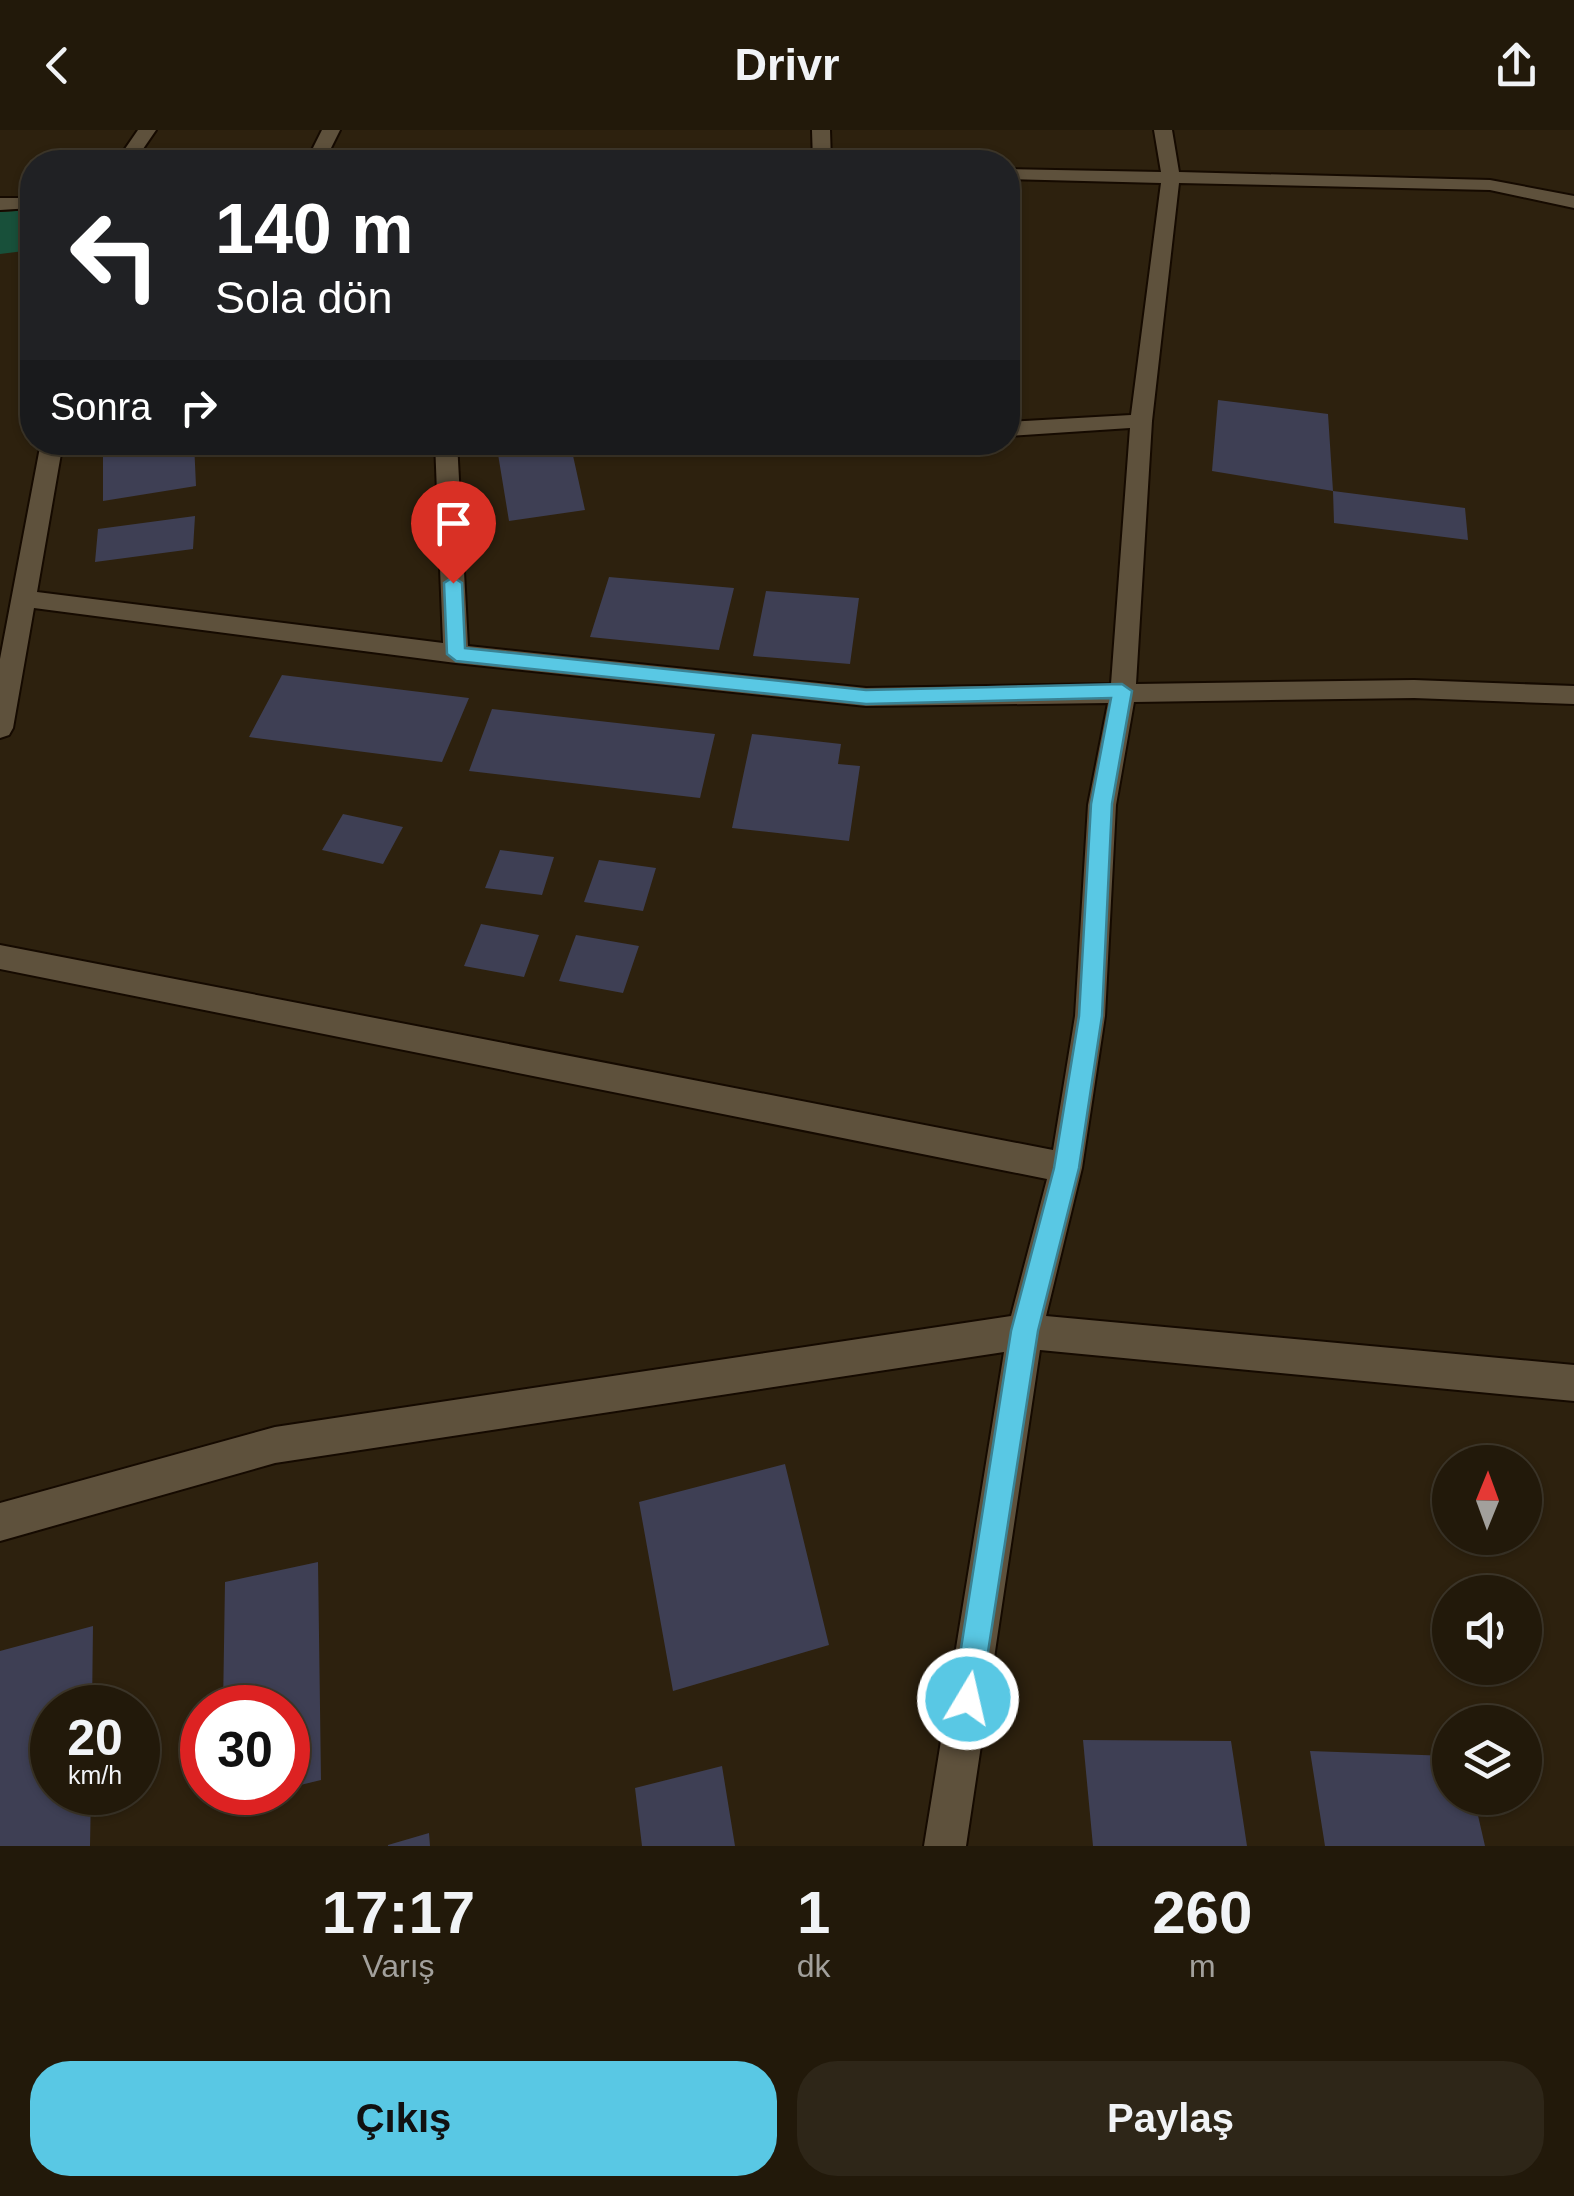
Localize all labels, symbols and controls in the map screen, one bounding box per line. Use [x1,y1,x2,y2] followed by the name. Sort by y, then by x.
[30,38,85,93] icon: back
[1489,38,1544,93] icon: share
[734,39,840,90] text: Drivr
[50,190,180,320] icon: left
[215,190,413,268] text: 140 m
[215,272,393,323] text: Sola dön
[171,380,226,435] icon: right
[50,386,151,428] text: Sonra
[411,481,496,584] pin
[426,496,481,551] icon: arrive
[1432,1445,1542,1555] north arrow
[1432,1445,1542,1815] map controls
[1432,1575,1542,1685] button: sound
[916,1647,1020,1751] position arrow
[180,1685,310,1815] speed limit sign: 30
[1432,1705,1542,1815] button: layers
[67,1710,123,1766] text: 20
[68,1761,122,1789] text: km/h
[322,1879,475,1946] text: 17:17
[797,1879,830,1946] text: 1
[1152,1879,1252,1946] text: 260
[362,1948,435,1984] text: Varış
[797,1948,831,1984] text: dk
[1189,1948,1216,1984] text: m
[30,2061,777,2176] button: Çıkış
[797,2061,1544,2176] button: Paylaş

